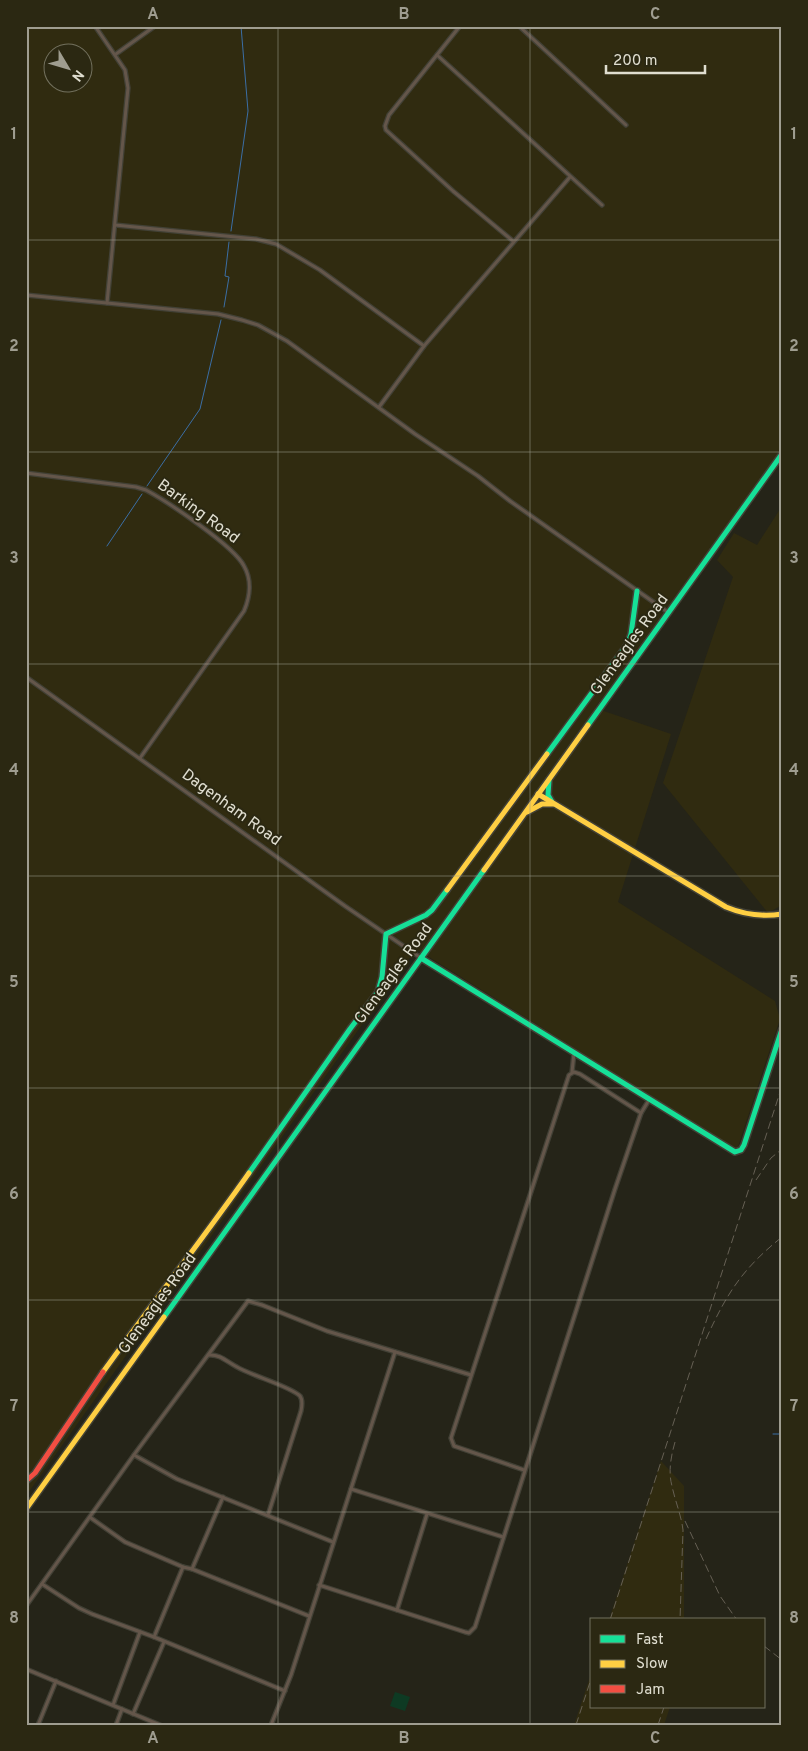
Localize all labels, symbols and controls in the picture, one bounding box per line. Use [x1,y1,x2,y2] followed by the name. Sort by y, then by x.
[147,5,159,25] text: A
[398,5,410,25] text: B
[650,5,660,25] text: C
[42,42,92,92] north arrow
[606,42,704,74] scale bar
[613,52,658,71] text: 200 m
[67,66,87,84] text: N
[11,125,17,145] text: 1
[791,125,797,145] text: 1
[9,337,19,357] text: 2
[789,337,799,357] text: 2
[153,475,243,549] street label: Barking Road
[9,549,19,569] text: 3
[789,549,799,569] text: 3
[587,590,673,700] street label: Gleneagles Road
[9,761,19,781] text: 4
[789,761,799,781] text: 4
[177,765,285,851] street label: Dagenham Road
[351,919,437,1029] street label: Gleneagles Road
[9,973,19,993] text: 5
[789,973,799,993] text: 5
[9,1185,19,1205] text: 6
[789,1185,799,1205] text: 6
[115,1249,201,1359] street label: Gleneagles Road
[10,1397,18,1417] text: 7
[790,1397,798,1417] text: 7
[9,1609,19,1629] text: 8
[789,1609,799,1629] text: 8
[590,1618,766,1708] legend
[636,1631,664,1650] text: Fast
[636,1655,668,1674] text: Slow
[636,1681,665,1700] text: Jam
[147,1729,159,1749] text: A
[398,1729,410,1749] text: B
[650,1729,660,1749] text: C

